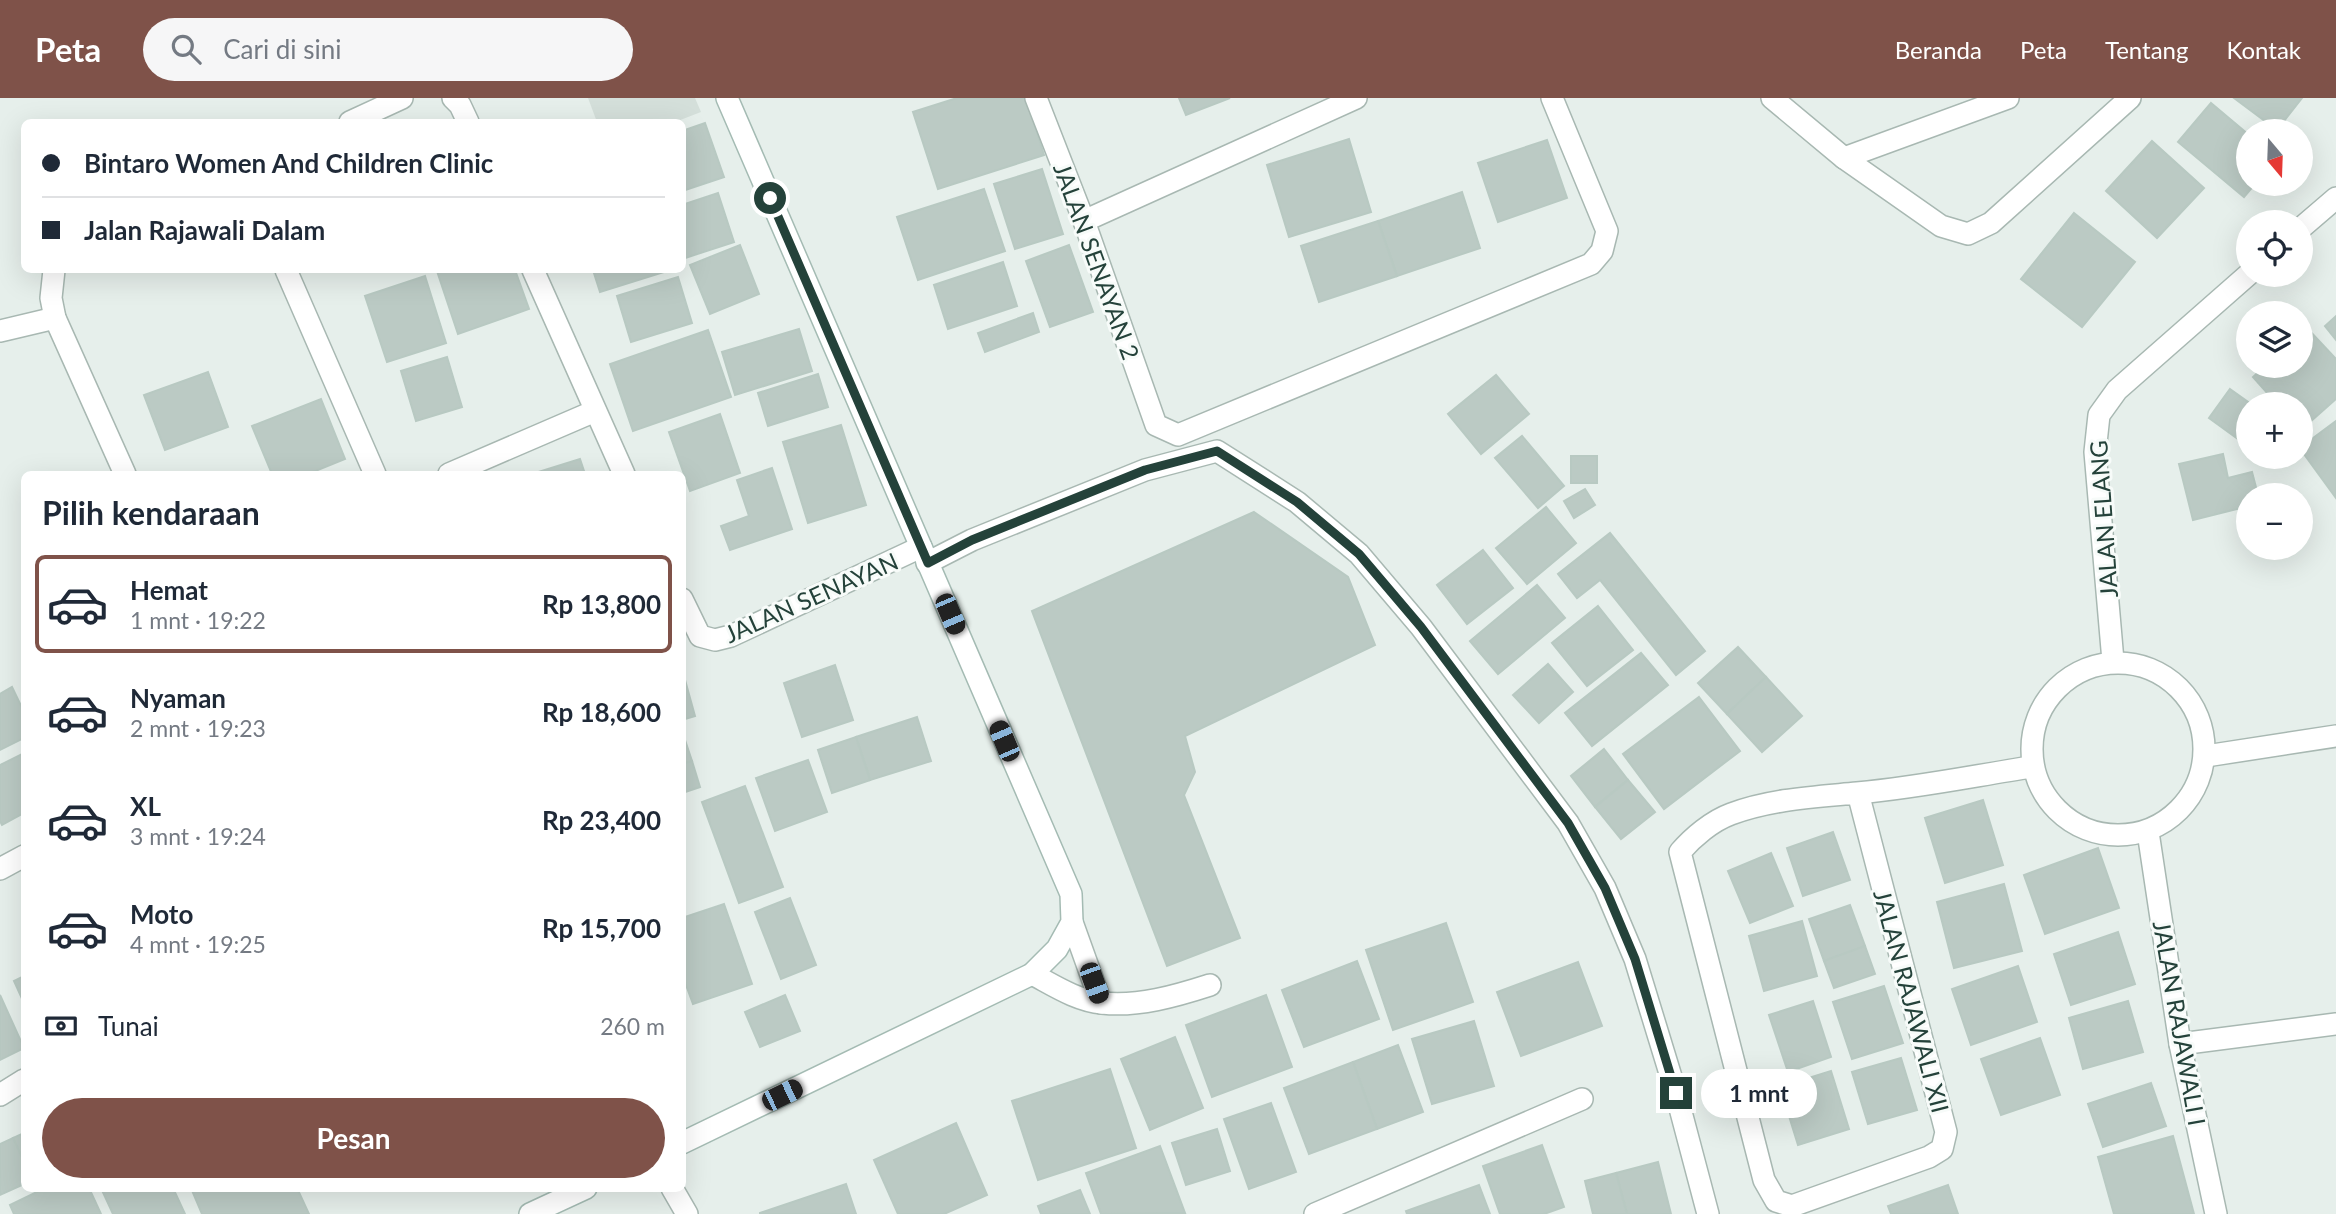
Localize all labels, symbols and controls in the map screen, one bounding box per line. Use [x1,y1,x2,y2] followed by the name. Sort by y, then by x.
[143,18,633,81] search box
[35,29,101,69] text: Peta
[167,30,205,68] icon: search
[223,33,342,65] text: Cari di sini
[1895,35,1982,64] text: Beranda
[2020,35,2067,64] text: Peta
[2105,35,2188,64] text: Tentang
[2226,35,2301,64] text: Kontak
[2236,119,2314,196] north arrow
[2236,119,2313,560] map controls
[84,147,493,179] text: Bintaro Women And Children Clinic
[1048,159,1146,363] street label: JALAN SENAYAN 2
[754,182,786,214] route start
[2236,210,2313,287] button: locate
[84,214,325,246] text: Jalan Rajawali Dalam
[2236,301,2313,378] button: layers
[2236,392,2313,469] button: +
[2083,439,2123,599] street label: JALAN ELANG
[2236,483,2313,560] button: −
[42,493,260,532] text: Pilih kendaraan
[720,546,902,648] street label: JALAN SENAYAN
[46,573,109,636] icon: car
[130,574,208,606] text: Hemat
[542,588,661,620] text: Rp 13,800
[933,591,968,637] car
[130,606,266,634] text: 1 mnt · 19:22
[46,681,109,744] icon: car
[130,682,226,714] text: Nyaman
[542,696,661,728] text: Rp 18,600
[130,714,266,742] text: 2 mnt · 19:23
[987,718,1022,764] car
[46,789,109,852] icon: car
[130,790,161,822] text: XL
[542,804,661,836] text: Rp 23,400
[130,822,266,850] text: 3 mnt · 19:24
[1868,886,1956,1116] street label: JALAN RAJAWALI XII
[46,897,109,960] icon: car
[130,898,193,930] text: Moto
[542,912,661,944] text: Rp 15,700
[2148,918,2212,1128] street label: JALAN RAJAWALI I
[130,930,266,958] text: 4 mnt · 19:25
[1077,960,1112,1006] car
[42,1007,80,1045] icon: cash
[98,1010,159,1042] text: Tunai
[600,1012,665,1040] text: 260 m
[1700,1068,1816,1118] callout: 1 mnt
[759,1076,806,1114] car
[1660,1077,1692,1109] route end
[1729,1079,1789,1107] text: 1 mnt
[42,1098,665,1178] button: Pesan

